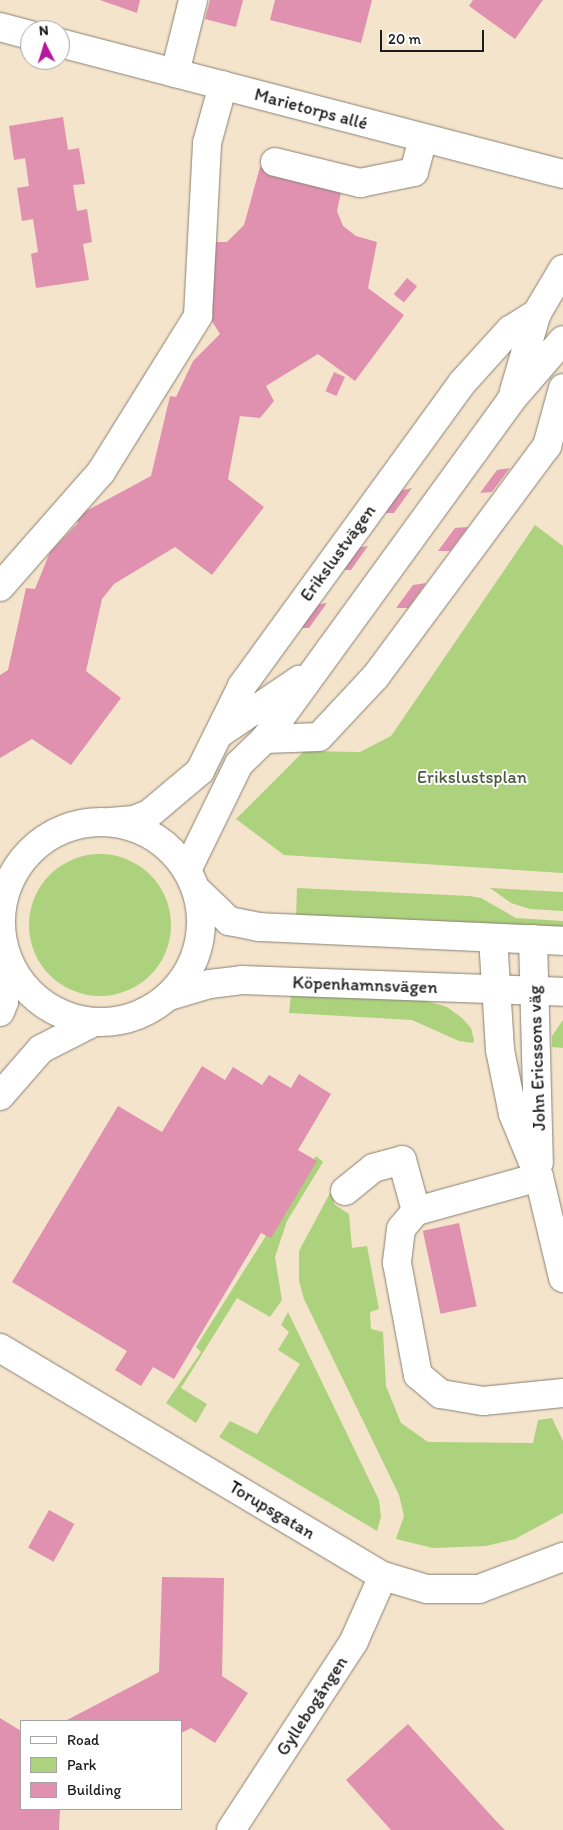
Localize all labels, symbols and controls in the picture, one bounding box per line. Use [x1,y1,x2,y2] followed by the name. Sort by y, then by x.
[20,20,70,70] north arrow
[383,20,487,52] scale bar
[38,22,49,39] text: N
[388,30,421,48] text: 20 m
[252,83,370,135] street label: Marietorps allé
[296,500,380,606] street label: Erikslustvägen
[417,766,527,788] park label: Erikslustsplan
[292,972,438,998] street label: Köpenhamnsvägen
[524,985,550,1131] street label: John Ericssons väg
[225,1476,319,1544] street label: Torupsgatan
[272,1652,352,1760] street label: Gyllebogången
[20,1720,182,1810] legend
[67,1731,99,1749] text: Road
[67,1756,97,1774] text: Park
[67,1781,121,1799] text: Building

